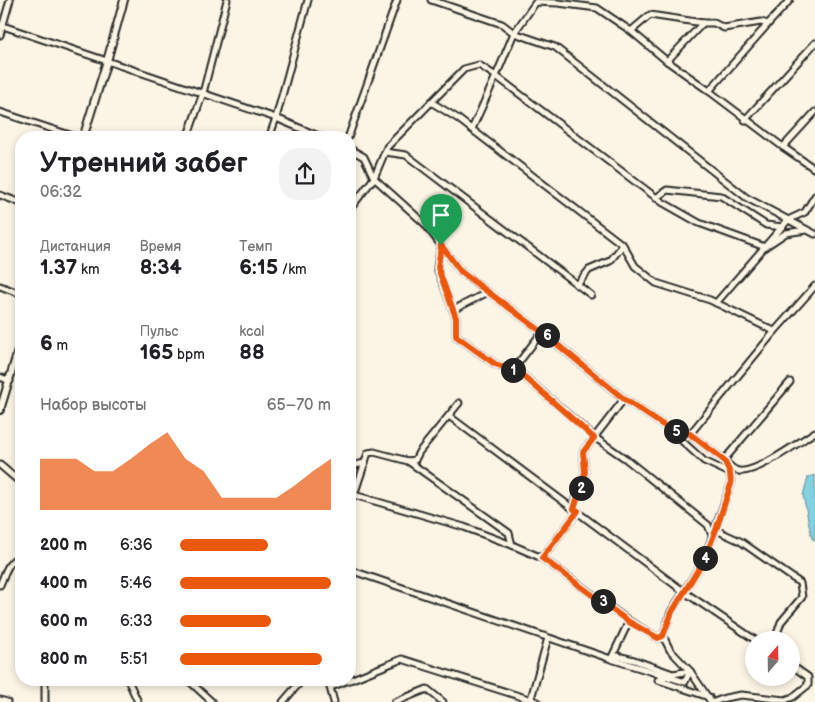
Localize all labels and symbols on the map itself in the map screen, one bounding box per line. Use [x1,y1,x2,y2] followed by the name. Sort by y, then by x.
[420,194,462,245] pin
[534,322,560,348] pin: 6
[500,358,526,382] pin: 1
[664,418,688,444] pin: 5
[568,476,594,500] pin: 2
[692,546,718,570] pin: 4
[590,588,616,614] pin: 3
[745,631,800,686] north arrow

